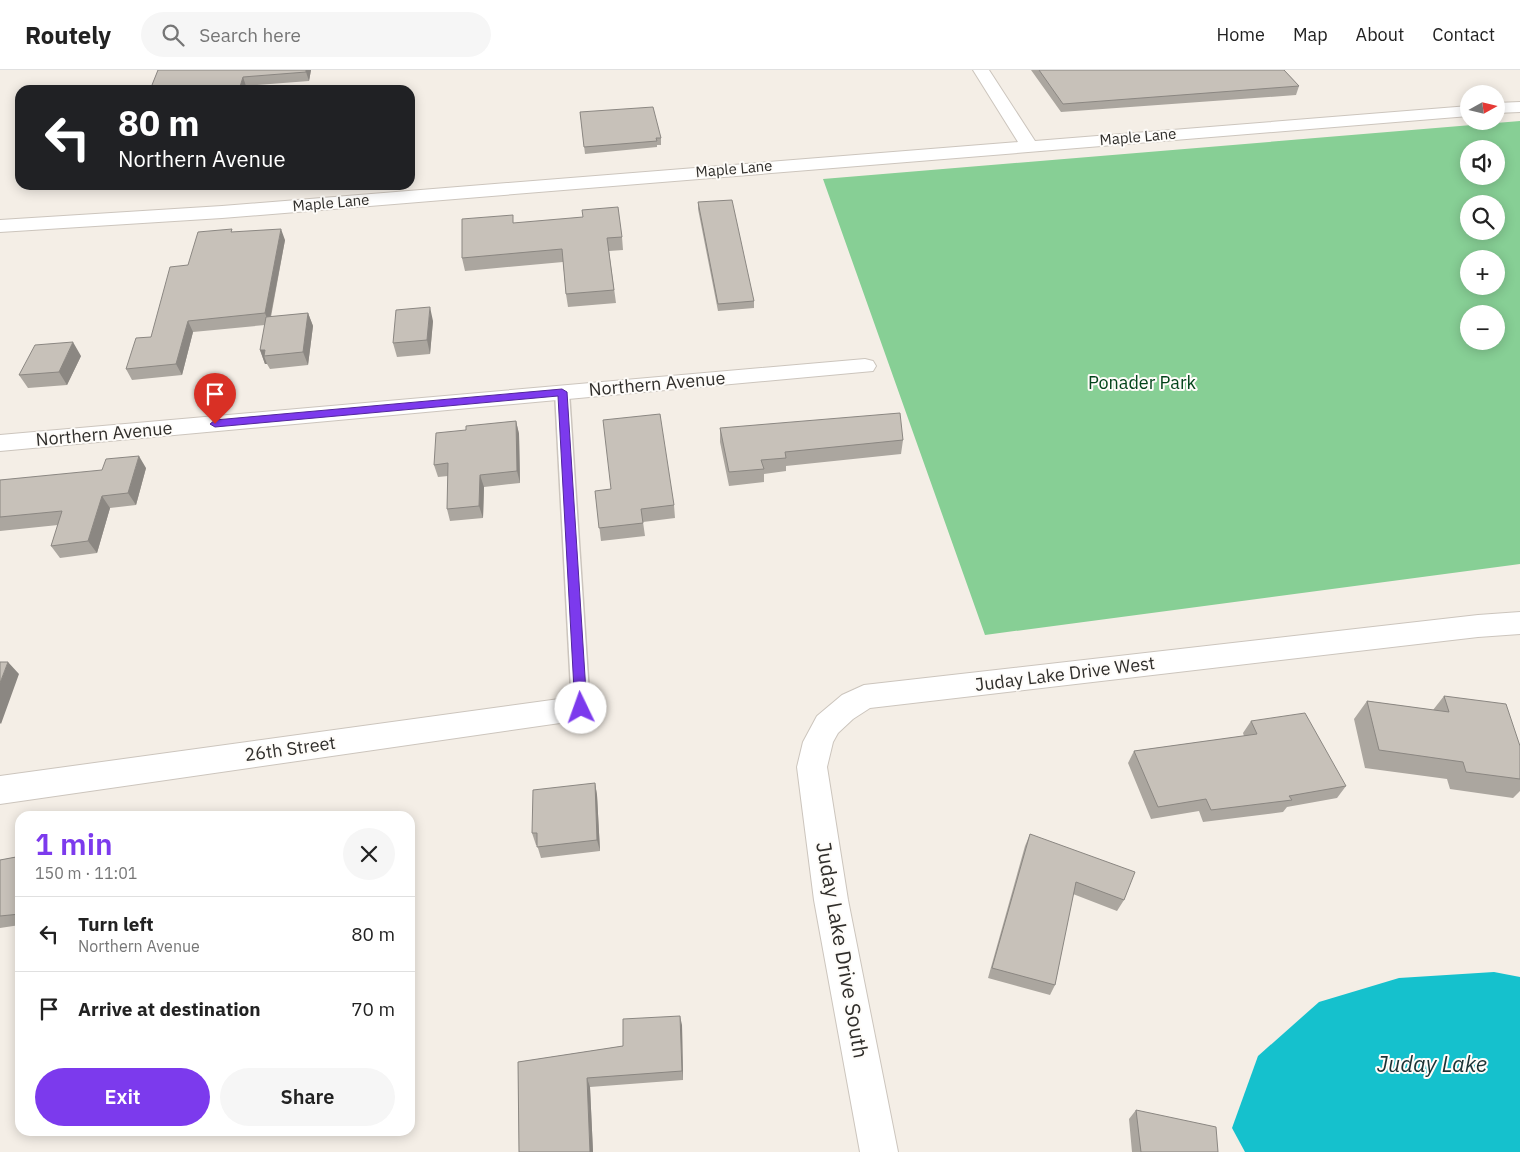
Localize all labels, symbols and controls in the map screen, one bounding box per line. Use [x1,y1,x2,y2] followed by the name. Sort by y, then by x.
[141,12,491,57] search box
[25,19,111,51] text: Routely
[159,21,187,49] icon: search
[199,23,301,47] text: Search here
[1217,23,1265,46] text: Home
[1293,23,1328,46] text: Map
[1356,23,1404,46] text: About
[1432,23,1495,46] text: Contact
[1460,85,1505,130] north arrow
[1460,85,1505,350] map controls
[118,100,200,146] text: 80 m
[35,105,100,170] icon: left
[1099,124,1177,149] street label: Maple Lane
[1460,140,1505,185] button: sound
[118,144,286,173] text: Northern Avenue
[695,156,773,181] street label: Maple Lane
[292,190,370,215] street label: Maple Lane
[1460,195,1505,240] button: search
[1460,250,1505,295] button: +
[1460,305,1505,350] button: −
[588,366,726,401] street label: Northern Avenue
[1088,371,1197,394] park label: Ponader Park
[194,373,236,424] pin
[201,380,229,408] icon: arrive
[35,416,173,451] street label: Northern Avenue
[974,651,1156,696] street label: Juday Lake Drive West
[554,681,606,733] position arrow
[243,731,337,766] street label: 26th Street
[35,824,113,863] text: 1 min
[343,828,395,880] button: close
[810,839,876,1060] street label: Juday Lake Drive South
[35,863,137,883] text: 150 m · 11:01
[78,912,154,936] text: Turn left
[35,920,63,948] icon: left
[351,922,395,946] text: 80 m
[78,936,200,956] text: Northern Avenue
[35,995,63,1023] icon: arrive
[78,997,261,1021] text: Arrive at destination
[351,997,395,1021] text: 70 m
[1377,1049,1487,1078] water label: Juday Lake
[35,1068,210,1126] button: Exit
[220,1068,395,1126] button: Share

